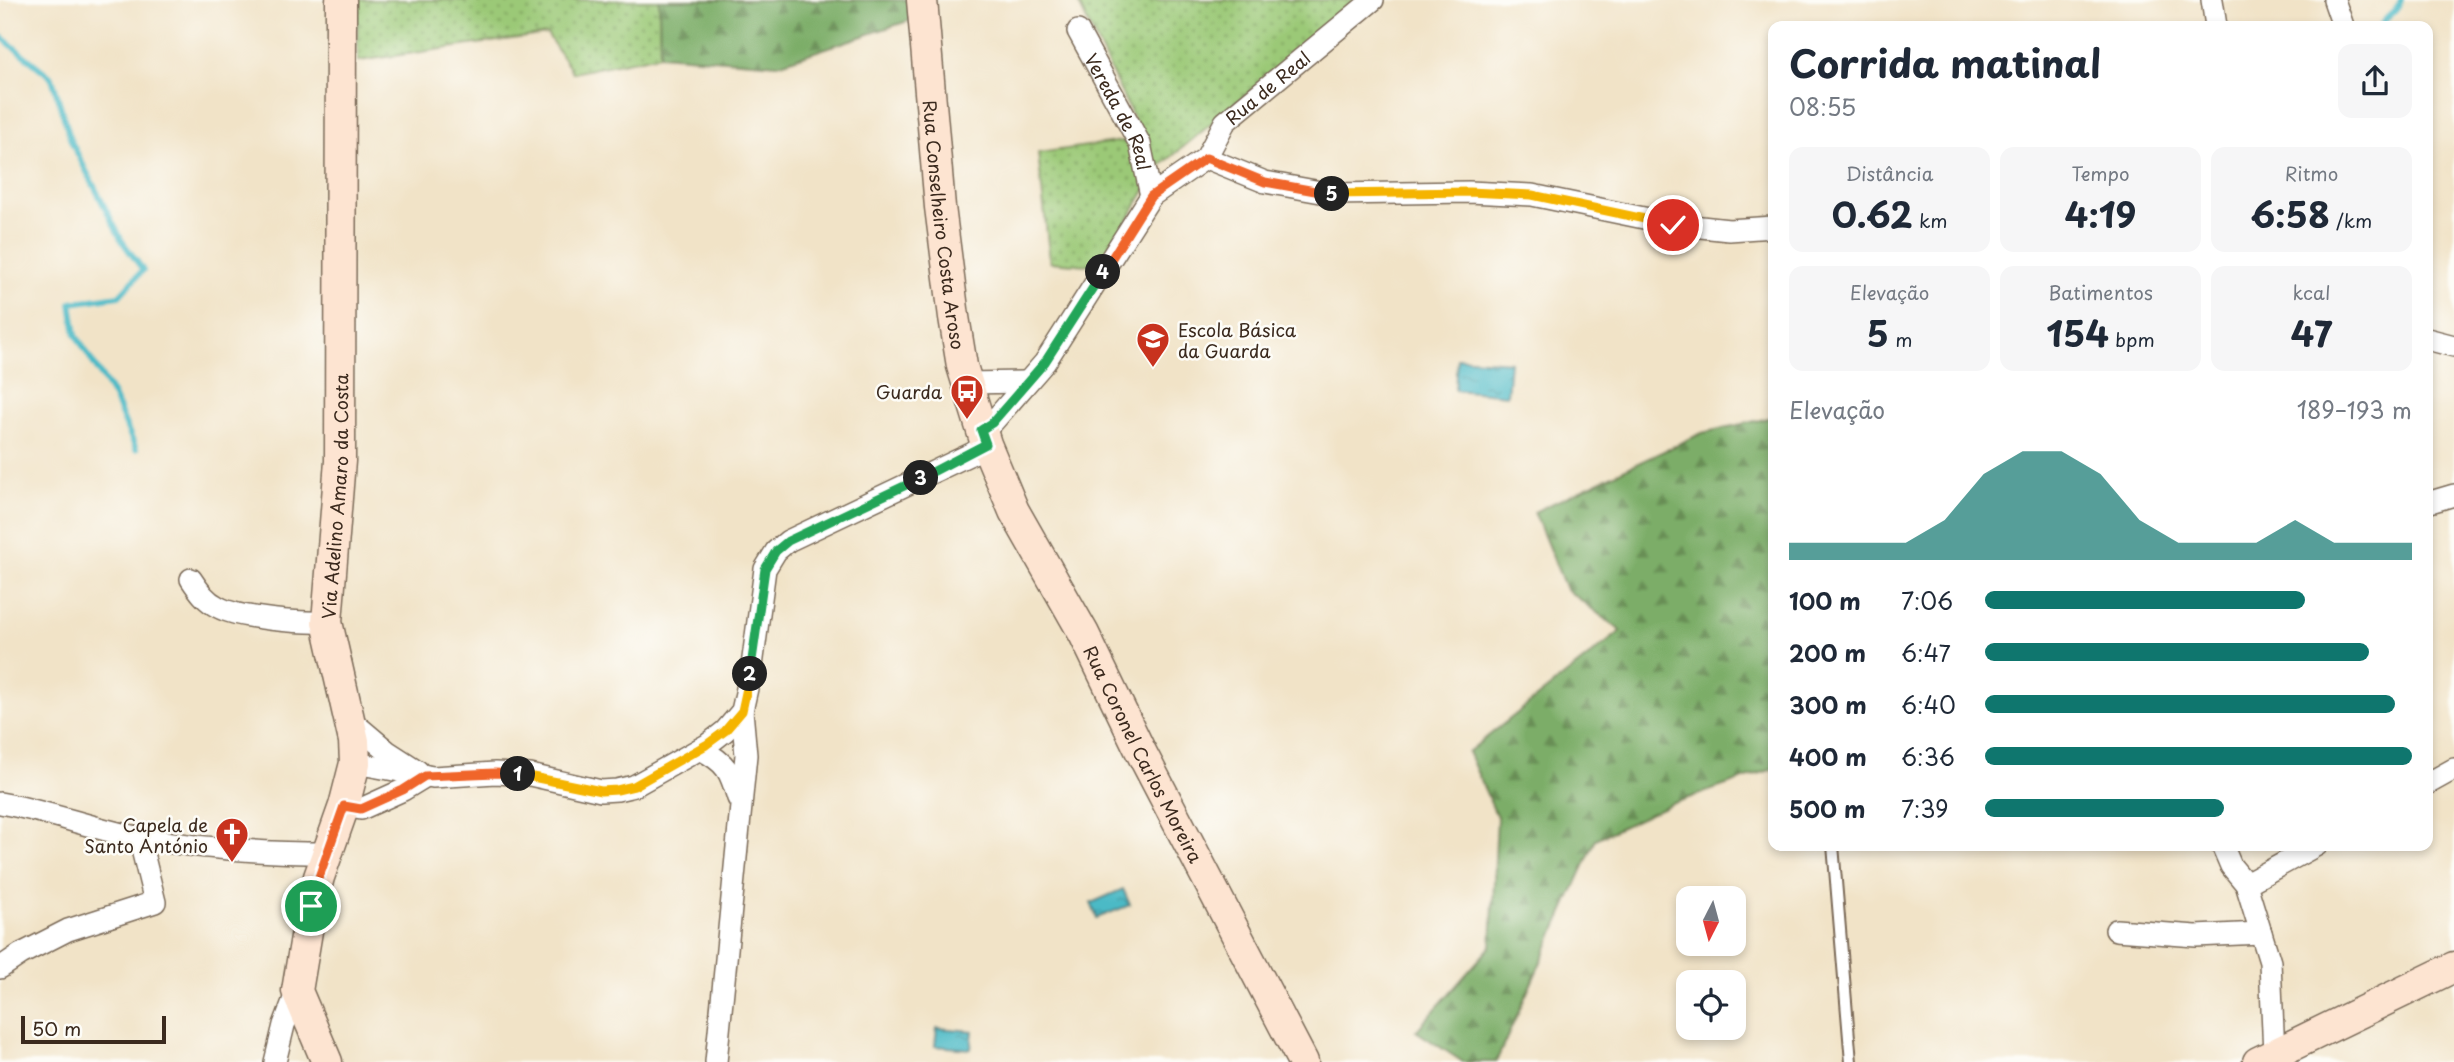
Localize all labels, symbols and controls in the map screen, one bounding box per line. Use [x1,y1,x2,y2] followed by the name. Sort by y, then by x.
[1789,34,2101,91] text: Corrida matinal
[1219,44,1316,130] street label: Rua de Real
[2338,44,2412,118] button: share
[1079,48,1159,173] street label: Vereda de Real
[1789,89,1856,124] text: 08:55
[917,99,973,352] street label: Rua Conselheiro Costa Aroso
[1846,159,1933,187] text: Distância
[2071,159,2130,187] text: Tempo
[2285,159,2338,187] text: Ritmo
[1314,176,1350,212] pin: 5
[1325,179,1338,207] text: 5
[1831,187,1913,240] text: 0.62
[2065,187,2136,240] text: 4:19
[2251,187,2330,240] text: 6:58
[1643,195,1703,255] pin
[1654,206,1692,244] icon: check
[1913,206,1948,234] text: km
[2330,206,2372,234] text: /km
[1086,254,1120,290] pin: 4
[1096,257,1109,285] text: 4
[1850,278,1929,306] text: Elevação
[2048,278,2153,306] text: Batimentos
[2293,278,2330,306] text: kcal
[1867,306,1889,359] text: 5
[2046,306,2109,359] text: 154
[2291,306,2332,359] text: 47
[1178,316,1297,364] place label: Escola Básica da Guarda
[1134,320,1172,369] school or university icon: Escola Básica da Guarda
[1889,325,1912,353] text: m
[2109,325,2155,353] text: bpm
[948,372,986,421] bus stop icon: Guarda
[314,373,354,620] street label: Via Adelino Amaro da Costa
[876,378,943,405] place label: Guarda
[1789,392,1885,427] text: Elevação
[2297,392,2412,427] text: 189–193 m
[904,461,939,496] pin: 3
[914,463,927,491] text: 3
[1789,583,1861,618] text: 100 m
[1901,583,1953,618] text: 7:06
[1789,635,1866,670] text: 200 m
[1901,635,1951,670] text: 6:47
[1078,641,1210,868] street label: Rua Coronel Carlos Moreira
[732,656,768,692] pin: 2
[743,659,756,687] text: 2
[1789,687,1867,722] text: 300 m
[1901,687,1956,722] text: 6:40
[1789,739,1867,774] text: 400 m
[1901,739,1955,774] text: 6:36
[500,756,536,792] pin: 1
[513,759,522,787] text: 1
[1789,791,1866,826] text: 500 m
[1901,791,1948,826] text: 7:39
[84,811,208,859] place label: Capela de Santo António
[213,815,251,864] church icon: Capela de Santo António
[281,876,341,936] pin
[1676,886,1746,956] north arrow
[1676,886,1746,1040] map controls
[292,887,330,925] icon: arrive
[1676,970,1746,1040] button: locate
[21,1013,166,1045] scale bar
[32,1014,81,1042] text: 50 m

